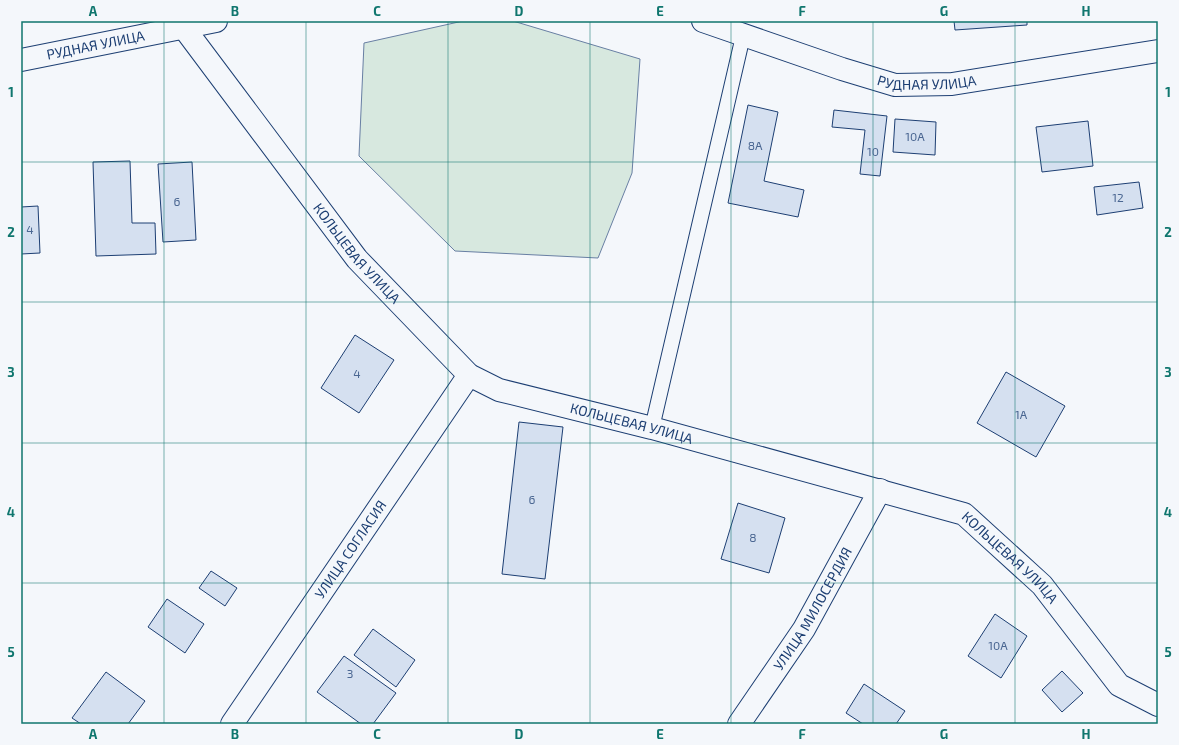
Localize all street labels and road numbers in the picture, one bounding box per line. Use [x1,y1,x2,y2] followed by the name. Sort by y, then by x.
[45,26,146,63] street label: РУДНАЯ УЛИЦА
[875,71,978,93] street label: РУДНАЯ УЛИЦА
[310,199,404,307] street label: КОЛЬЦЕВАЯ УЛИЦА
[568,399,695,447] street label: КОЛЬЦЕВАЯ УЛИЦА
[311,497,389,601] street label: УЛИЦА СОГЛАСИЯ
[959,508,1062,607] street label: КОЛЬЦЕВАЯ УЛИЦА
[769,544,855,673] street label: УЛИЦА МИЛОСЕРДИЯ

